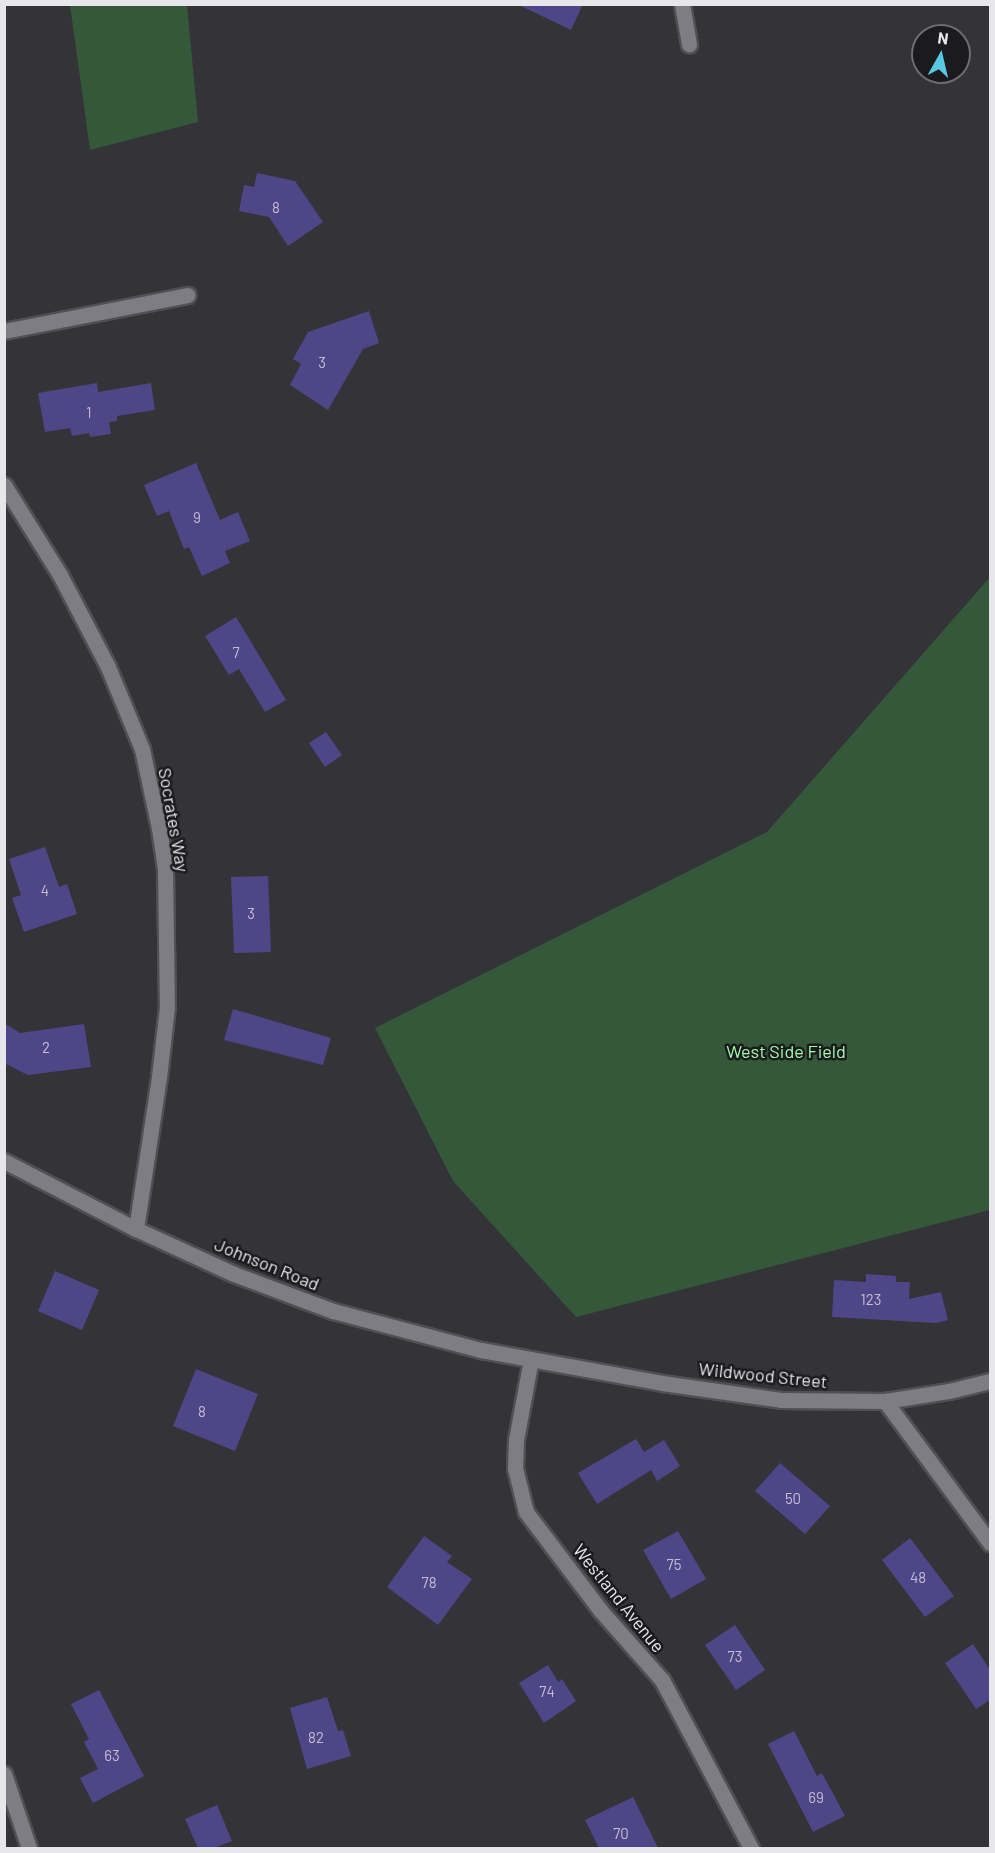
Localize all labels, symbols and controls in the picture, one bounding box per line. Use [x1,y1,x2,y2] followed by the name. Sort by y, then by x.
[911,24,971,84] north arrow
[937,28,950,48] text: N
[272,199,280,217] house number: 8
[318,354,326,372] house number: 3
[86,404,92,422] house number: 1
[193,509,201,527] house number: 9
[232,644,240,662] house number: 7
[154,766,194,874] street label: Socrates Way
[41,882,49,900] house number: 4
[247,905,255,923] house number: 3
[42,1039,50,1057] house number: 2
[726,1040,846,1062] park label: West Side Field
[211,1233,323,1295] street label: Johnson Road
[861,1291,881,1309] house number: 123
[698,1358,828,1392] street label: Wildwood Street
[198,1403,206,1421] house number: 8
[785,1490,801,1508] house number: 50
[569,1539,669,1657] street label: Westland Avenue
[667,1556,681,1574] house number: 75
[910,1569,926,1587] house number: 48
[422,1574,436,1592] house number: 78
[728,1648,742,1666] house number: 73
[539,1683,555,1701] house number: 74
[308,1729,324,1747] house number: 82
[104,1747,120,1765] house number: 63
[808,1789,824,1807] house number: 69
[613,1825,629,1843] house number: 70

